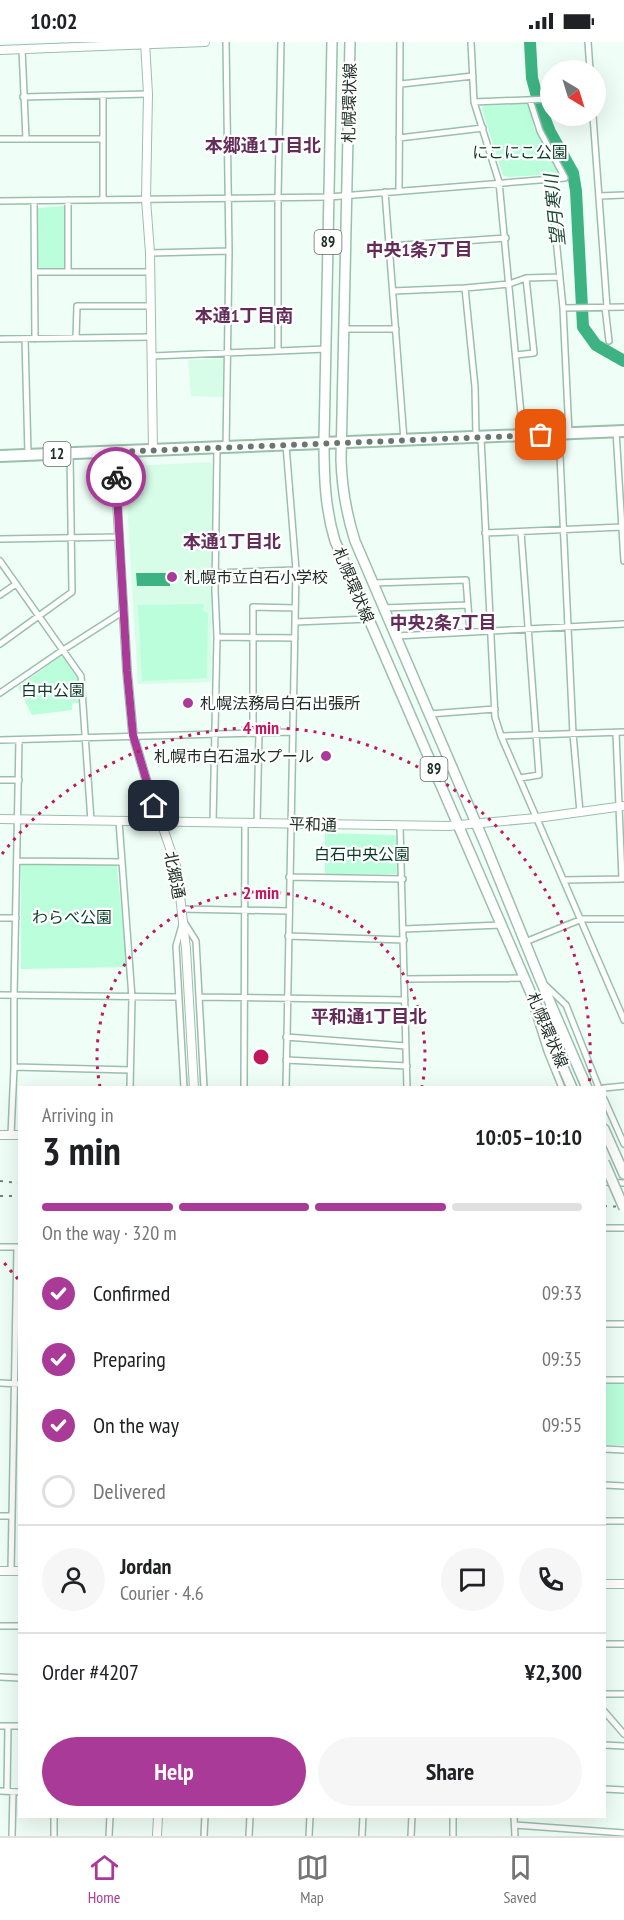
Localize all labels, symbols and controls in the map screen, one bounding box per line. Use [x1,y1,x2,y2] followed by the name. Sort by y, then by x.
[30,7,78,35] text: 10:02
[540,60,606,126] north arrow
[540,60,606,126] map controls
[338,63,360,143] street label: 札幌環状線
[205,134,321,157] district label: 本郷通1丁目北
[472,142,568,162] park label: にこにこ公園
[539,171,570,247] water label: 望月寒川
[314,230,342,254] road number: 89
[365,238,473,261] district label: 中央1条7丁目
[195,304,293,327] district label: 本通1丁目南
[515,409,566,460] pin
[524,418,557,451] icon: bag
[44,442,70,466] road number: 12
[86,447,146,507] courier
[100,461,133,494] icon: bike
[183,530,281,553] district label: 本通1丁目北
[329,544,379,626] street label: 札幌環状線
[184,567,328,587] place label: 札幌市立白石小学校
[165,570,179,584] marker: 札幌市立白石小学校
[389,611,497,634] district label: 中央2条7丁目
[21,680,85,700] park label: 白中公園
[200,693,360,713] place label: 札幌法務局白石出張所
[181,696,195,710] marker: 札幌法務局白石出張所
[243,716,279,739] text: 4 min
[154,746,314,766] place label: 札幌市白石温水プール
[319,749,333,763] marker: 札幌市白石温水プール
[420,757,448,781] road number: 89
[128,780,179,831] pin
[137,789,170,822] icon: home
[289,813,337,835] street label: 平和通
[314,844,410,864] park label: 白石中央公園
[161,850,189,900] street label: 北郷通
[243,881,279,904] text: 2 min
[32,907,112,927] park label: わらべ公園
[523,989,573,1071] street label: 札幌環状線
[311,1005,427,1028] district label: 平和通1丁目北
[251,1047,271,1067] centre of rings
[42,1102,114,1128] text: Arriving in
[475,1123,582,1151] text: 10:05–10:10
[42,1125,121,1176] text: 3 min
[42,1220,177,1246] text: On the way · 320 m
[42,1277,75,1310] icon: check
[93,1279,170,1307] text: Confirmed
[542,1280,582,1306] text: 09:33
[42,1343,75,1376] icon: check
[93,1345,166,1373] text: Preparing
[542,1346,582,1372] text: 09:35
[42,1409,75,1442] icon: check
[93,1411,179,1439] text: On the way
[542,1412,582,1438] text: 09:55
[93,1477,166,1505] text: Delivered
[42,1548,105,1611] button: person
[441,1548,504,1611] button: chat
[519,1548,582,1611] button: phone
[120,1552,171,1580] text: Jordan
[120,1580,204,1606] text: Courier · 4.6
[42,1658,139,1686] text: Order #4207
[525,1658,582,1686] text: ¥2,300
[42,1737,306,1806] button: Help
[318,1737,582,1806] button: Share
[88,1851,121,1907] tab: Home
[296,1851,329,1907] tab: Map
[504,1851,537,1907] tab: Saved

